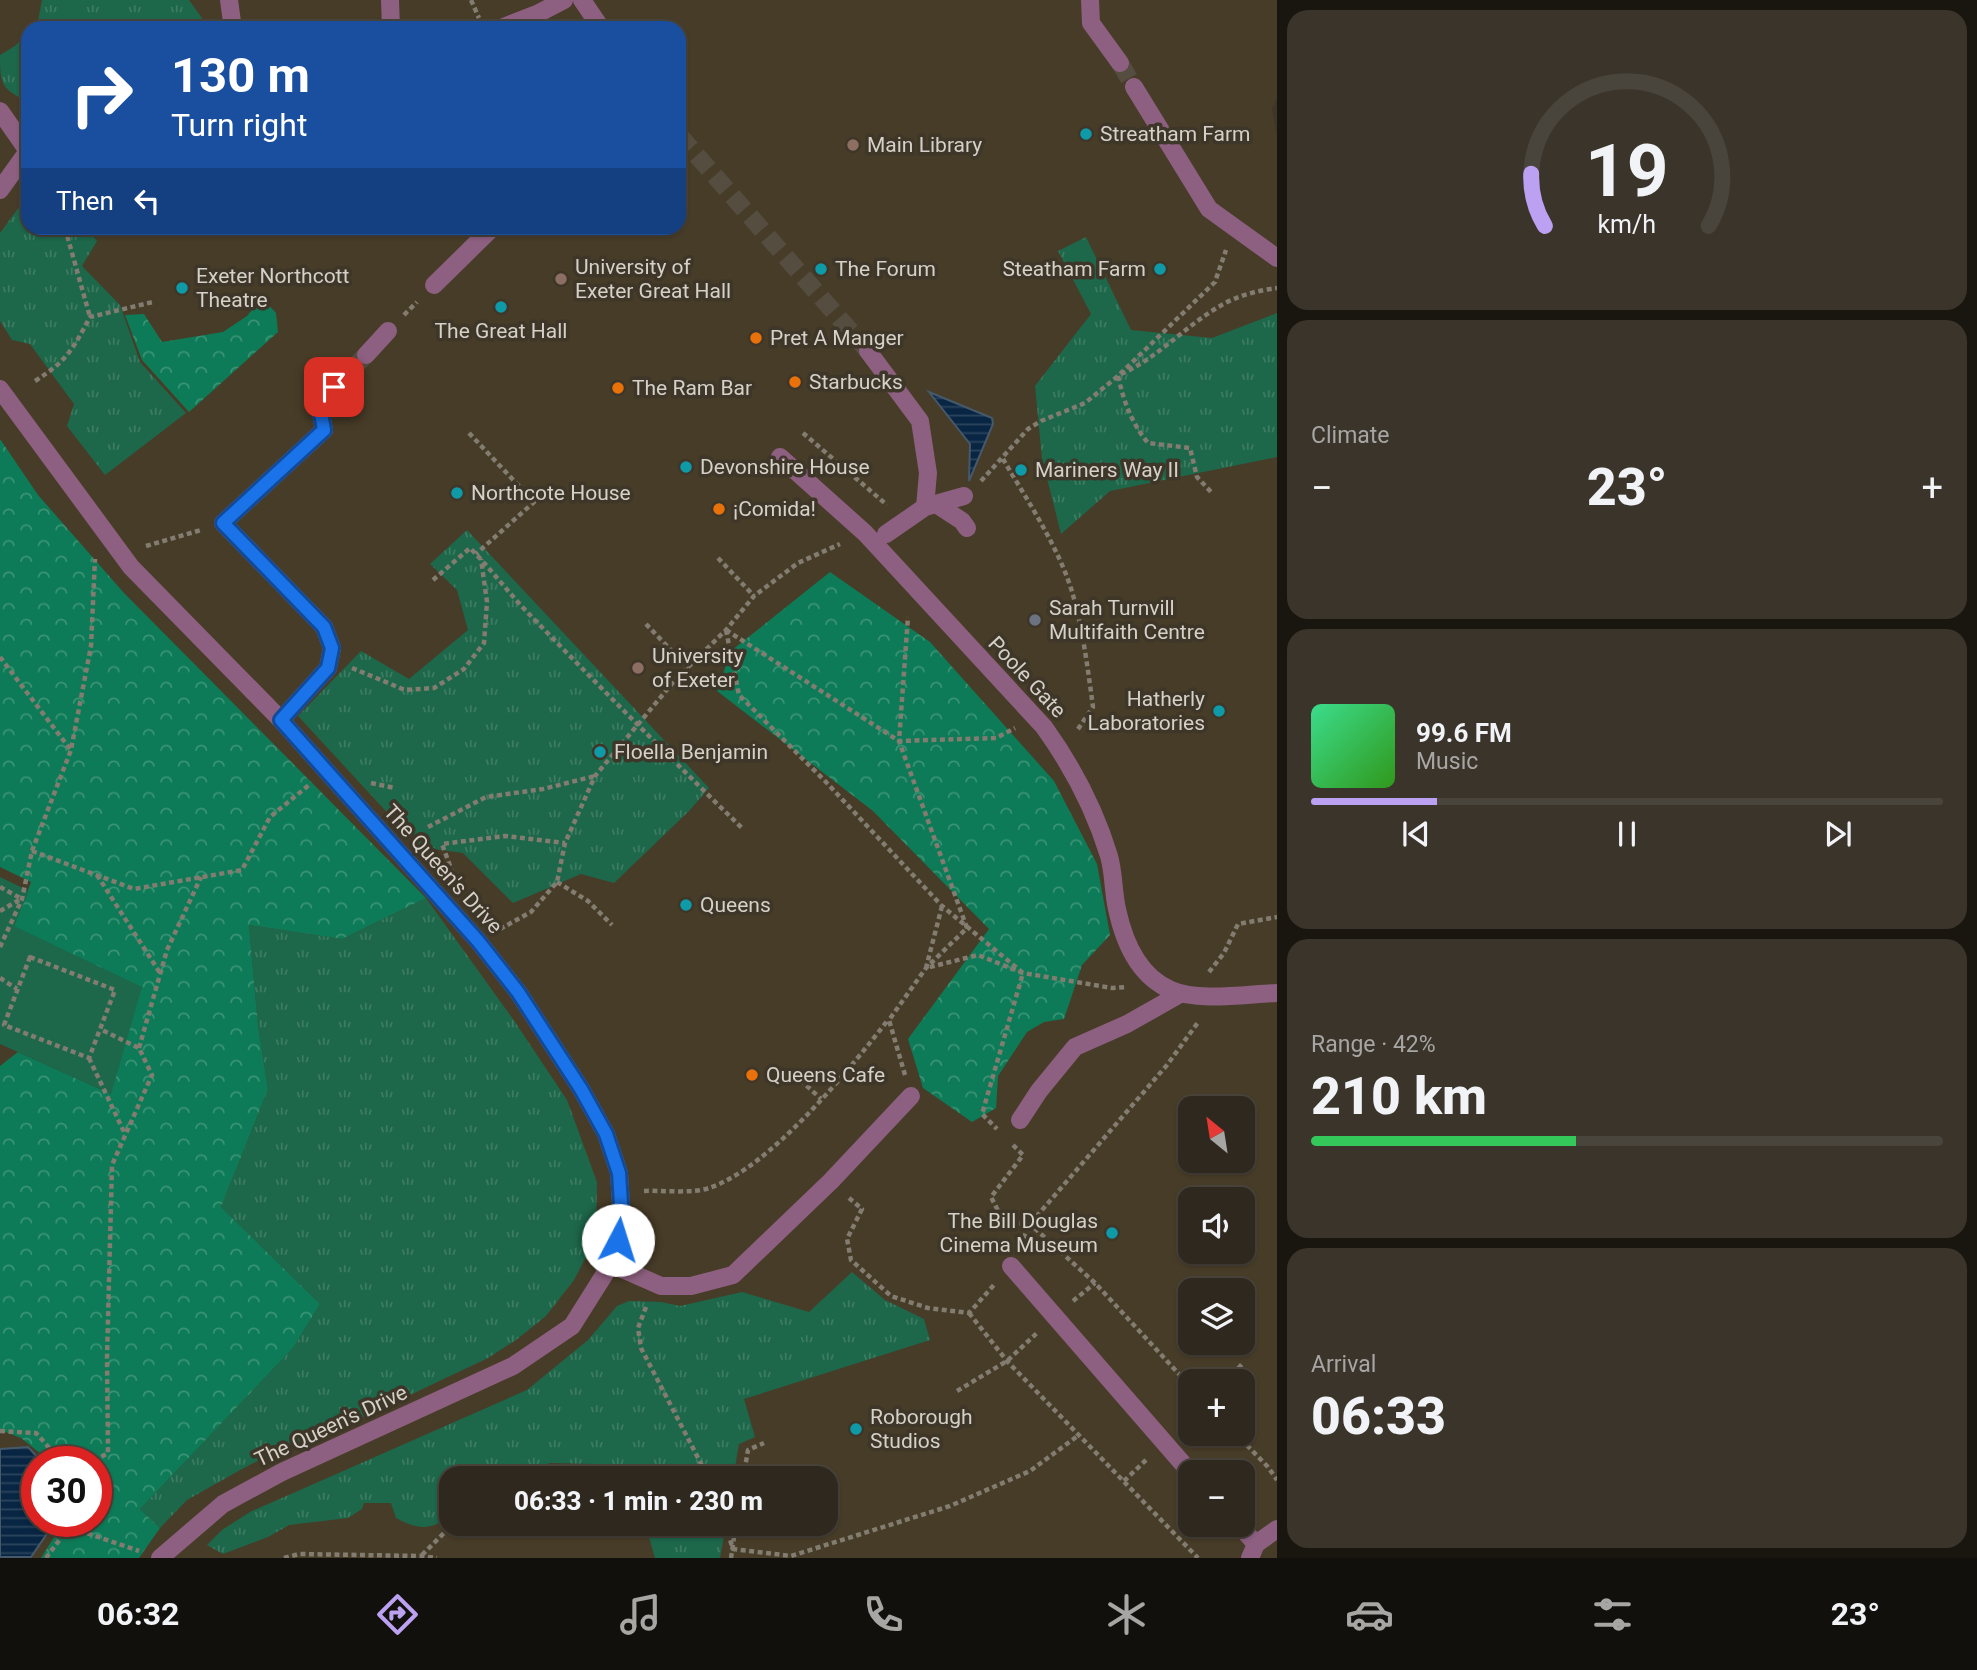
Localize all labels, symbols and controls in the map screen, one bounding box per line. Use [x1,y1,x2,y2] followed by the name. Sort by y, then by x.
[171,47,310,104] text: 130 m
[56,49,147,140] icon: right
[171,106,307,144] text: Turn right
[1100,122,1251,146] place label: Streatham Farm
[1078,126,1094,142] marker: Streatham Farm
[1585,128,1669,214] text: 19
[867,133,982,157] place label: Main Library
[845,137,861,153] marker: Main Library
[128,182,166,220] icon: left
[56,186,114,216] text: Then
[1598,210,1656,239] text: km/h
[575,255,731,303] place label: University of Exeter Great Hall
[835,257,936,281] place label: The Forum
[1002,257,1146,281] place label: Steatham Farm
[813,261,829,277] marker: The Forum
[1152,261,1168,277] marker: Steatham Farm
[196,264,349,312] place label: Exeter Northcott Theatre
[553,271,569,287] marker: University of Exeter Great Hall
[174,280,190,296] marker: Exeter Northcott Theatre
[493,299,509,315] marker: The Great Hall
[435,319,567,343] place label: The Great Hall
[770,326,904,350] place label: Pret A Manger
[748,330,764,346] marker: Pret A Manger
[304,357,364,417] pin
[315,368,353,406] icon: arrive
[809,370,903,394] place label: Starbucks
[787,374,803,390] marker: Starbucks
[632,376,752,400] place label: The Ram Bar
[610,380,626,396] marker: The Ram Bar
[1311,422,1390,449] text: Climate
[700,455,870,479] place label: Devonshire House
[1587,457,1667,518] text: 23°
[1035,458,1179,482] place label: Mariners Way II
[678,459,694,475] marker: Devonshire House
[1013,462,1029,478] marker: Mariners Way II
[1311,466,1333,510] text: −
[1921,466,1943,510] text: +
[471,481,631,505] place label: Northcote House
[449,485,465,501] marker: Northcote House
[733,497,816,521] place label: ¡Comida!
[711,501,727,517] marker: ¡Comida!
[1049,596,1205,644] place label: Sarah Turnvill Multifaith Centre
[1027,612,1043,628] marker: Sarah Turnvill Multifaith Centre
[983,631,1071,723] street label: Poole Gate
[652,644,743,692] place label: University of Exeter
[630,660,646,676] marker: University of Exeter
[1088,687,1205,735] place label: Hatherly Laboratories
[1211,703,1227,719] marker: Hatherly Laboratories
[1416,718,1512,748] text: 99.6 FM
[614,740,768,764] place label: Floella Benjamin
[592,744,608,760] marker: Floella Benjamin
[1416,748,1478,775] text: Music
[379,800,507,938] street label: The Queen's Drive
[1397,815,1435,853] icon: previous
[1608,815,1646,853] icon: pause
[1819,815,1857,853] icon: next
[700,893,771,917] place label: Queens
[678,897,694,913] marker: Queens
[1311,1031,1436,1058] text: Range · 42%
[766,1063,885,1087] place label: Queens Cafe
[1311,1066,1487,1127] text: 210 km
[744,1067,760,1083] marker: Queens Cafe
[1178,1096,1255,1172] north arrow
[1178,1096,1255,1537] map controls
[1178,1187,1255,1264] button: sound
[581,1203,655,1277] position arrow
[940,1209,1098,1257] place label: The Bill Douglas Cinema Museum
[1104,1225,1120,1241] marker: The Bill Douglas Cinema Museum
[1178,1278,1255,1355] button: layers
[1311,1351,1376,1378] text: Arrival
[1178,1369,1255,1446] button: +
[251,1380,411,1472] street label: The Queen's Drive
[1311,1386,1446,1447] text: 06:33
[870,1405,973,1453] place label: Roborough Studios
[848,1421,864,1437] marker: Roborough Studios
[21,1446,112,1537] speed limit sign: 30
[1178,1460,1255,1537] button: −
[514,1486,763,1516] text: 06:33 · 1 min · 230 m
[373,1590,422,1639] icon: directions
[616,1590,665,1639] icon: music
[859,1590,908,1639] icon: phone
[1102,1590,1151,1639] icon: climate
[1345,1590,1394,1639] icon: car
[1588,1590,1637,1639] icon: filters
[97,1595,179,1633] text: 06:32
[1831,1595,1880,1633] text: 23°

